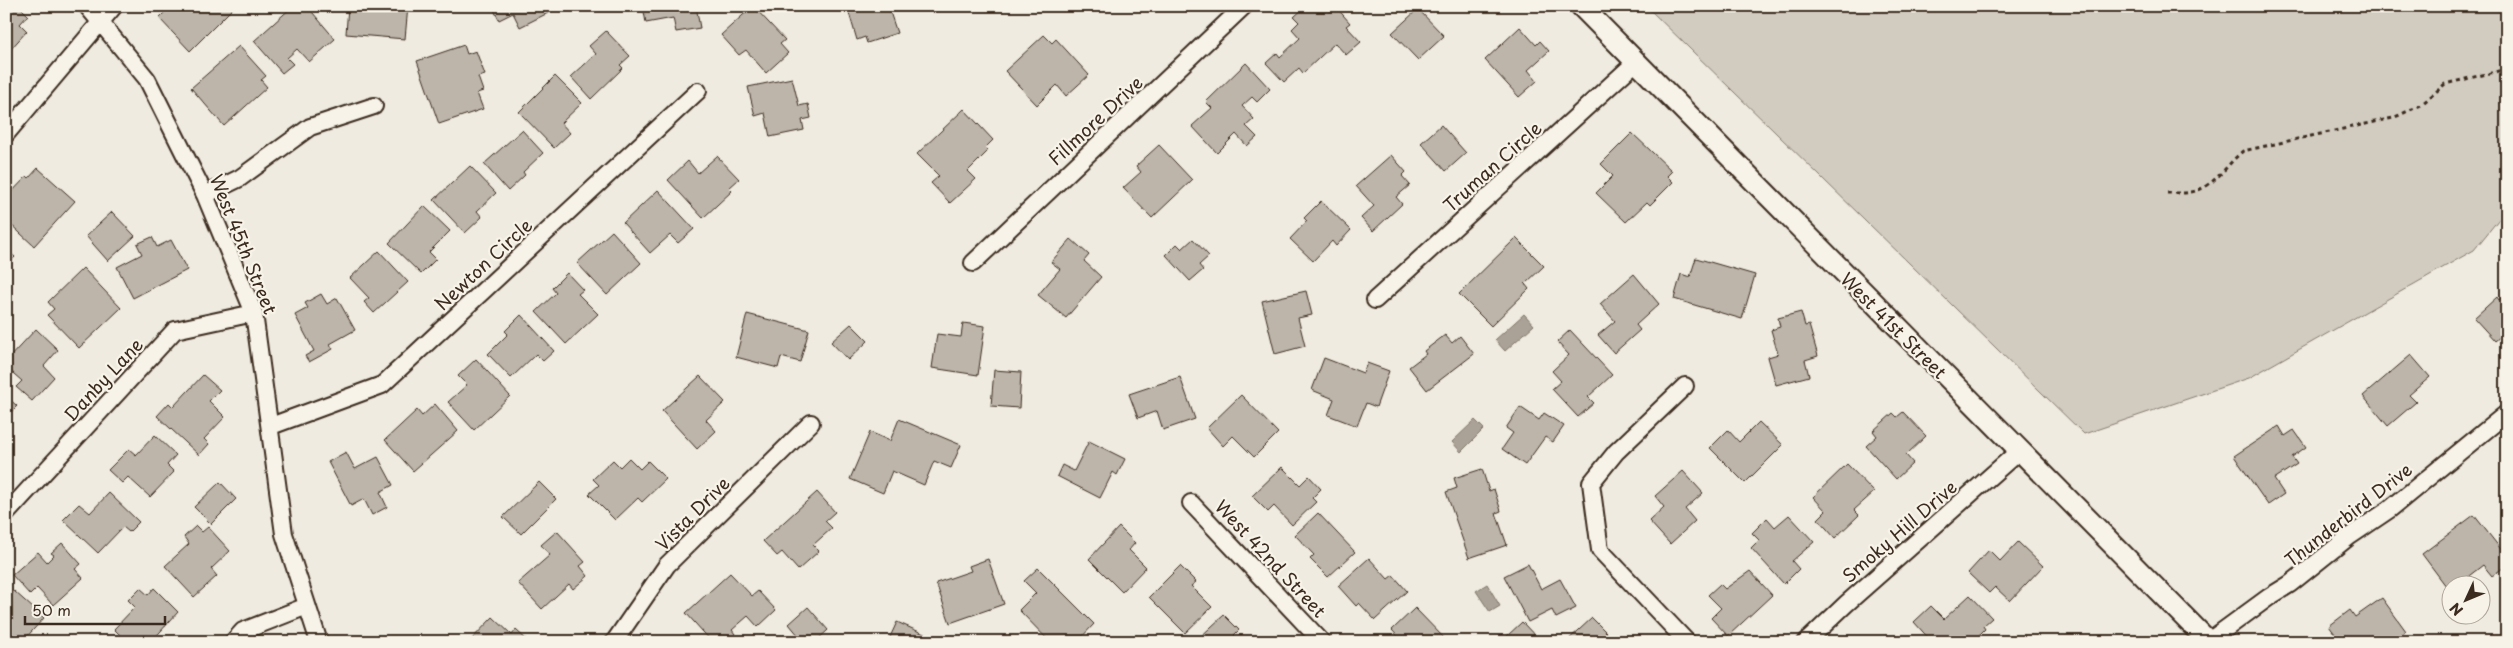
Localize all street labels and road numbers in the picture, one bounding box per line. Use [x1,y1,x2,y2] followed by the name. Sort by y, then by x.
[1042,69,1148,171] street label: Fillmore Drive
[1437,114,1547,218] street label: Truman Circle
[204,170,284,318] street label: West 45th Street
[428,211,538,317] street label: Newton Circle
[1835,266,1953,384] street label: West 41st Street
[57,331,149,427] street label: Danby Lane
[2279,455,2418,572] street label: Thunderbird Drive
[649,470,735,556] street label: Vista Drive
[1836,473,1962,589] street label: Smoky Hill Drive
[1209,493,1333,623] street label: West 42nd Street

